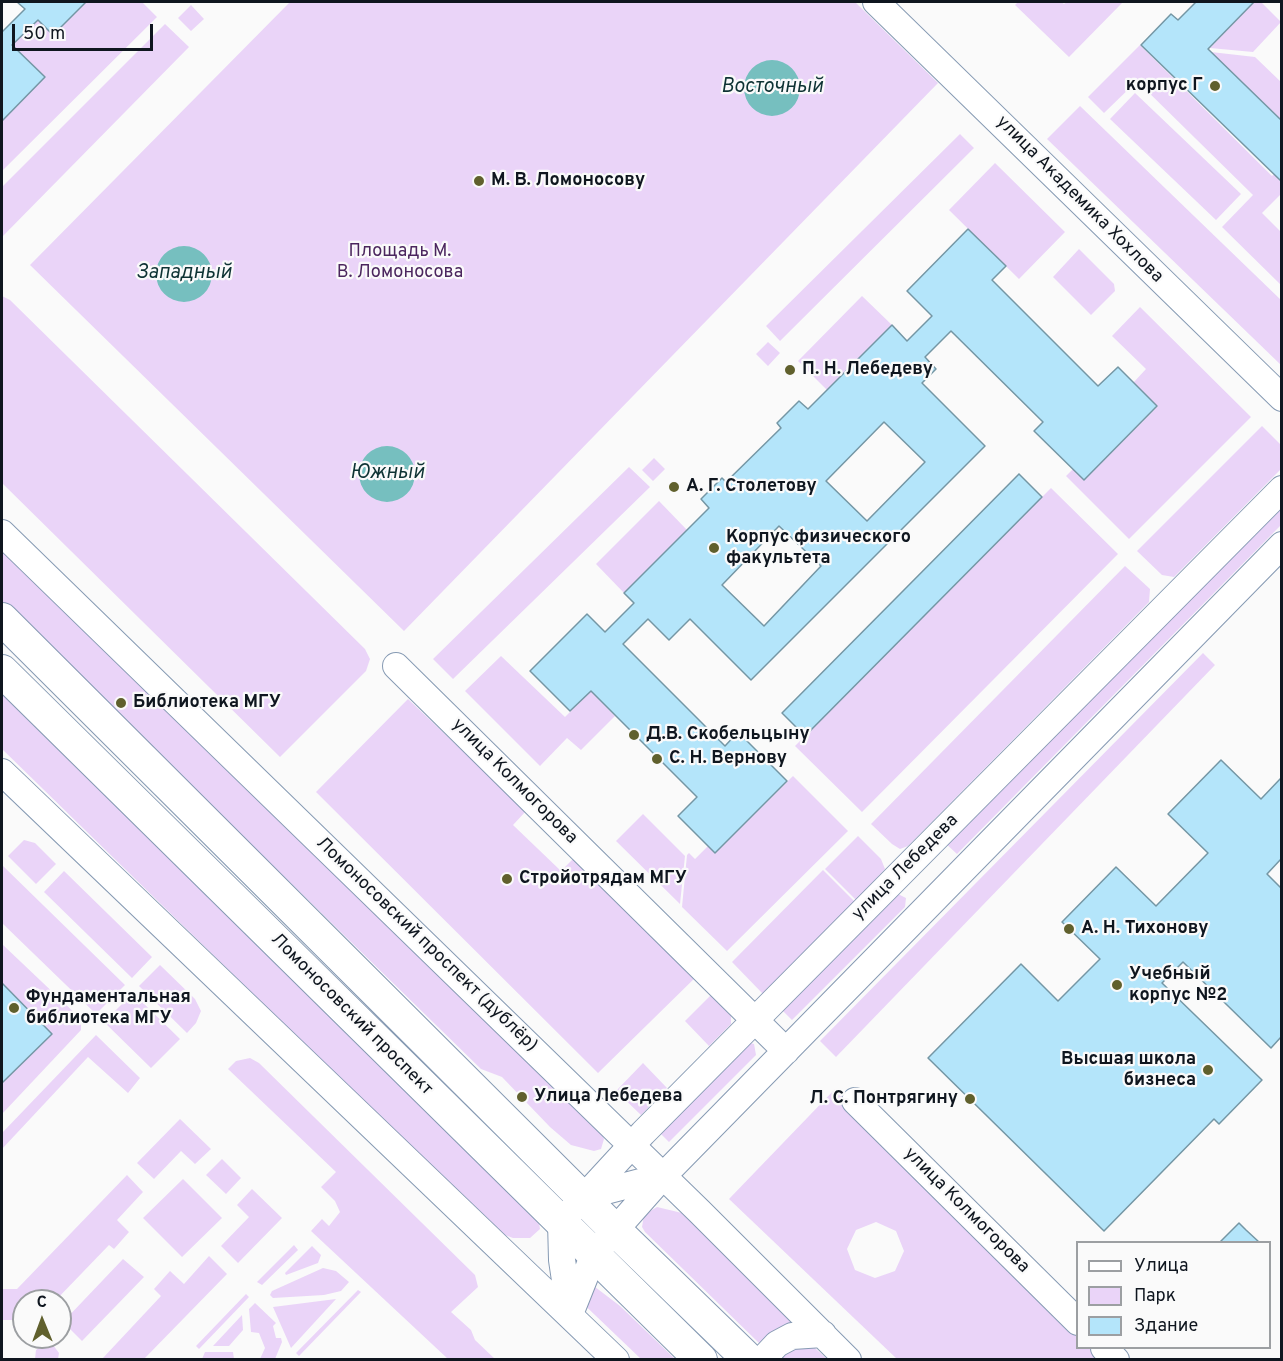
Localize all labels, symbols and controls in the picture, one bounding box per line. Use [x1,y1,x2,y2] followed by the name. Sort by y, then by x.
[15,12,156,50] scale bar
[23,23,65,46] text: 50 m
[1126,75,1203,97] place label: корпус Г
[721,76,823,100] water label: Восточный
[1208,79,1222,93] marker: корпус Г
[991,112,1167,288] street label: улица Академика Хохлова
[491,170,645,192] place label: М. В. Ломоносову
[472,174,486,188] marker: М. В. Ломоносову
[337,241,463,284] park label: Площадь М. В. Ломоносова
[136,262,232,286] water label: Западный
[802,359,933,381] place label: П. Н. Лебедеву
[783,363,797,377] marker: П. Н. Лебедеву
[350,462,424,486] water label: Южный
[686,476,817,498] place label: А. Г. Столетову
[667,480,681,494] marker: А. Г. Столетову
[726,527,911,570] place label: Корпус физического факультета
[707,541,721,555] marker: Корпус физического факультета
[133,692,281,714] place label: Библиотека МГУ
[114,696,128,710] marker: Библиотека МГУ
[447,715,581,849] street label: улица Колмогорова
[646,724,810,746] place label: Д.В. Скобельцыну
[627,728,641,742] marker: Д.В. Скобельцыну
[669,748,787,770] place label: С. Н. Вернову
[650,752,664,766] marker: С. Н. Вернову
[848,810,964,926] street label: улица Лебедева
[311,833,541,1057] street label: Ломоносовский проспект (дублёр)
[519,868,687,890] place label: Стройотрядам МГУ
[500,872,514,886] marker: Стройотрядам МГУ
[1081,918,1209,940] place label: А. Н. Тихонову
[1062,922,1076,936] marker: А. Н. Тихонову
[265,929,437,1101] street label: Ломоносовский проспект
[1129,964,1227,1006] place label: Учебный корпус №2
[1110,978,1124,992] marker: Учебный корпус №2
[26,987,191,1030] place label: Фундаментальная библиотека МГУ
[7,1001,21,1015] marker: Фундаментальная библиотека МГУ
[1061,1049,1196,1092] place label: Высшая школа бизнеса
[1201,1063,1215,1077] marker: Высшая школа бизнеса
[534,1086,682,1108] place label: Улица Лебедева
[809,1088,958,1110] place label: Л. С. Понтрягину
[515,1090,529,1104] marker: Улица Лебедева
[963,1092,977,1106] marker: Л. С. Понтрягину
[899,1144,1033,1278] street label: улица Колмогорова
[1076,1241,1271,1349] legend
[1134,1255,1188,1278] text: Улица
[1134,1285,1176,1308] text: Парк
[12,1289,72,1349] north arrow
[36,1293,47,1313] text: С
[1134,1315,1198,1338] text: Здание

